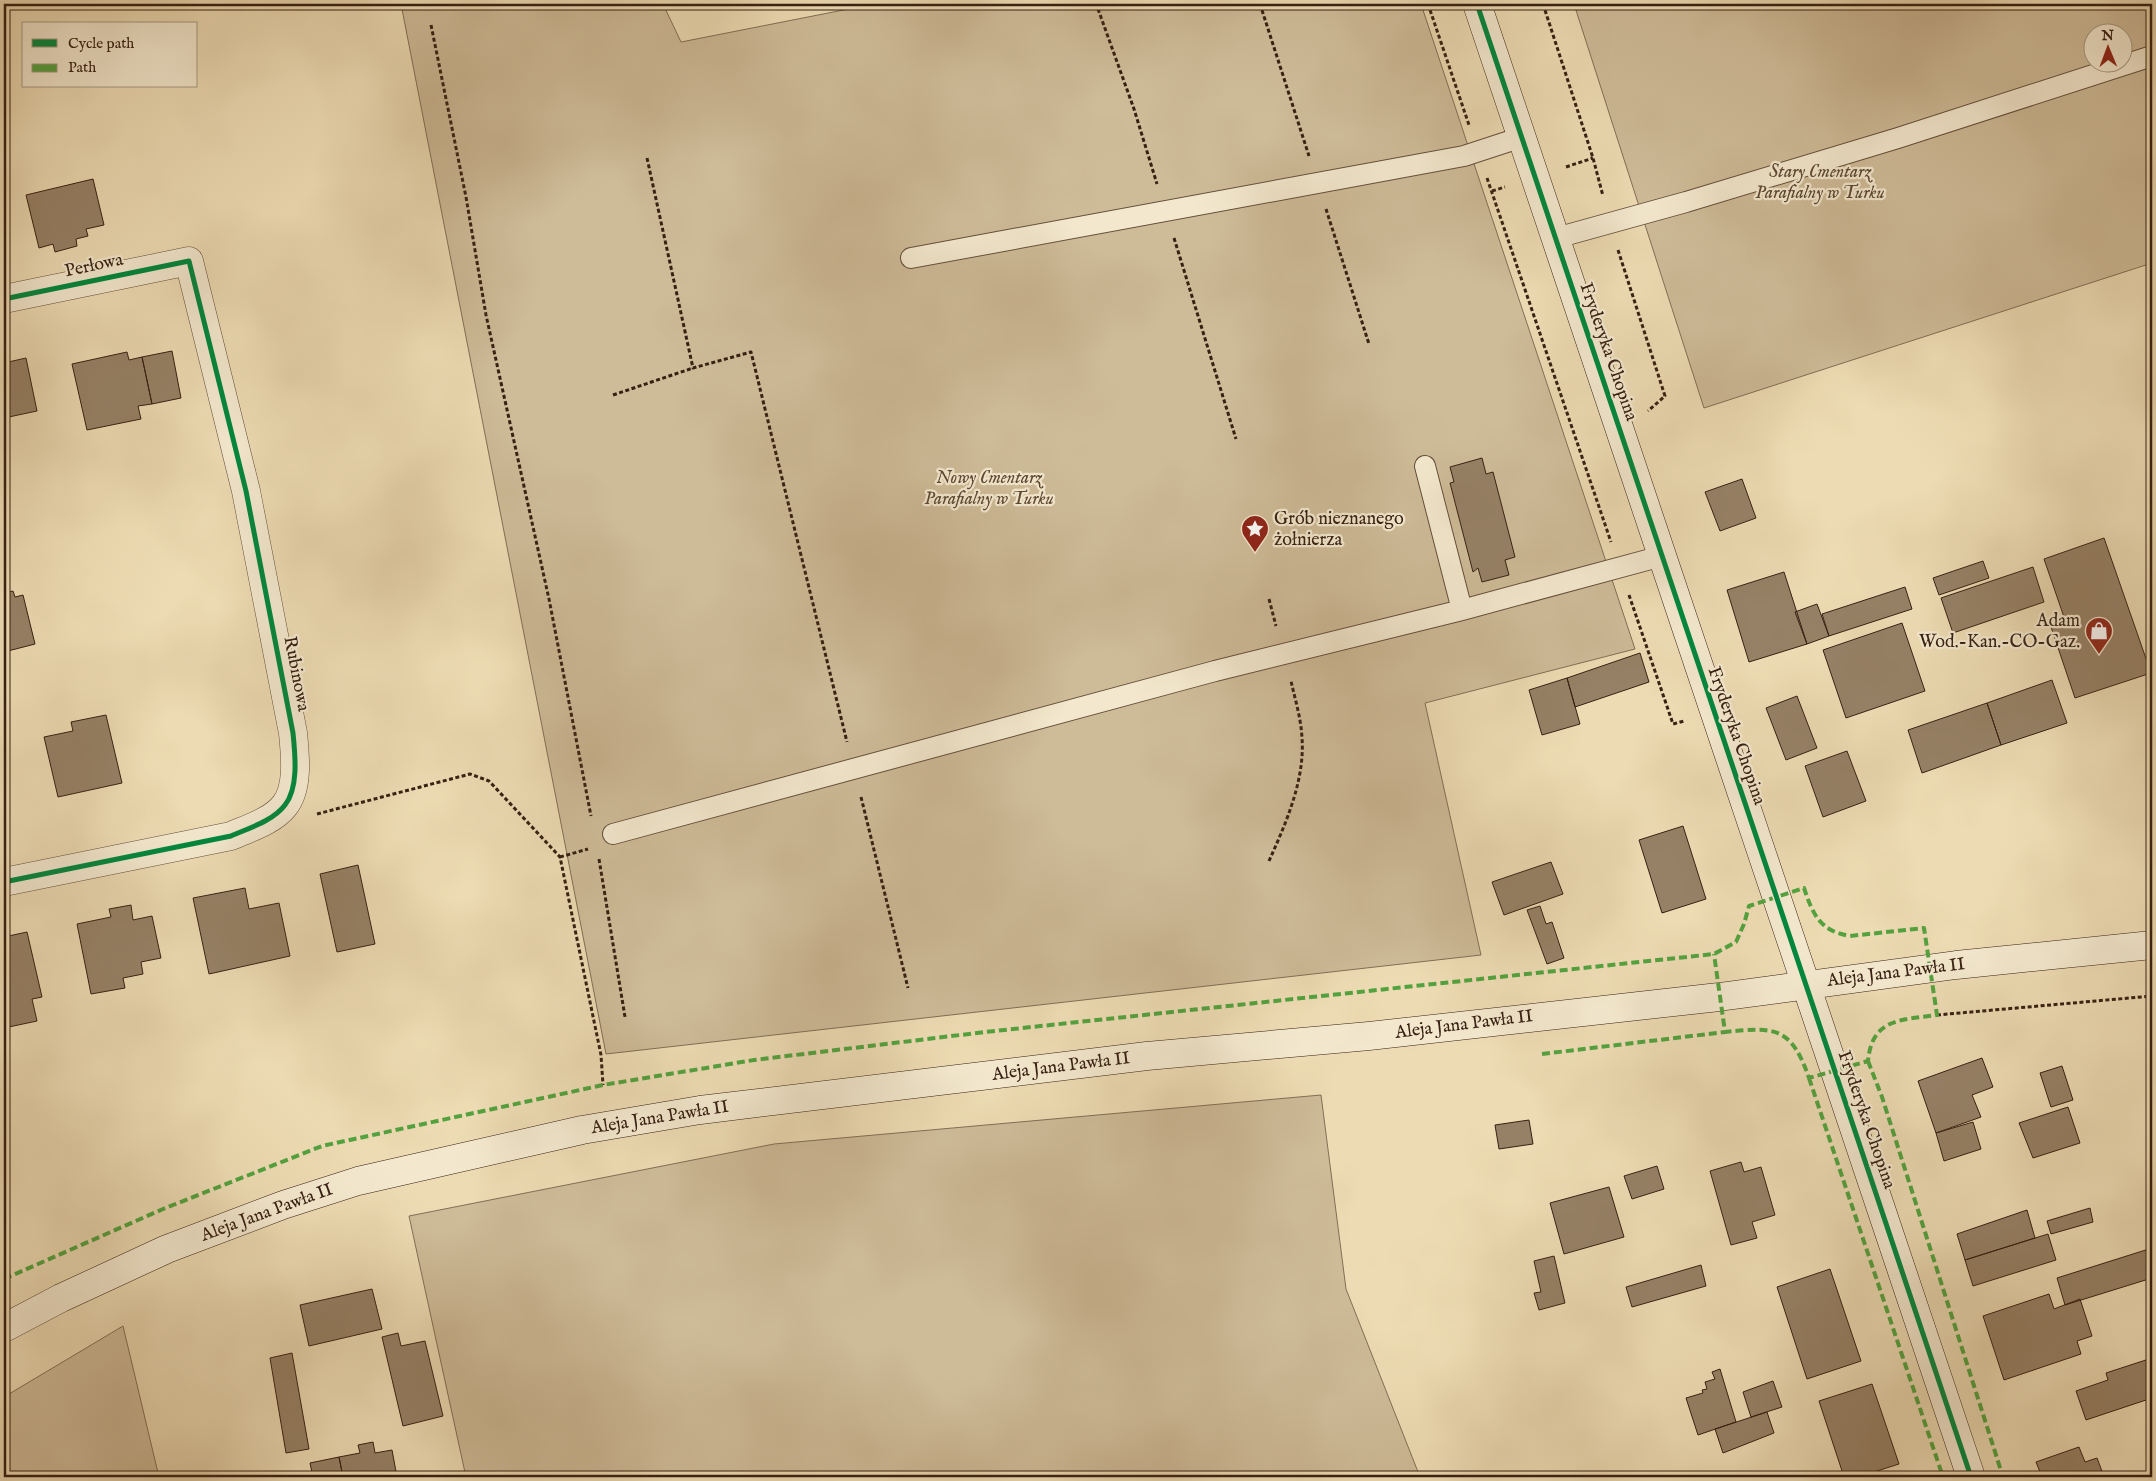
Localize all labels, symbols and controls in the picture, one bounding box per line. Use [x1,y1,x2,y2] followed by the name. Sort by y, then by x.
[22,22,198,88] legend
[2084,22,2134,72] north arrow
[2101,27,2114,45] text: N
[68,34,134,53] text: Cycle path
[68,58,96,77] text: Path
[1755,161,1885,205] park label: Stary Cmentarz Parafialny w Turku
[63,249,125,283] street label: Perłowa
[1574,280,1642,424] street label: Fryderyka Chopina
[924,467,1054,511] park label: Nowy Cmentarz Parafialny w Turku
[1274,508,1404,552] place label: Grób nieznanego żołnierza
[1240,514,1270,553] place icon: Grób nieznanego żołnierza
[1919,610,2080,654] place label: Adam Wod.-Kan.-CO-Gaz.
[2084,616,2114,655] shop icon: Adam Wod.-Kan.-CO-Gaz.
[277,635,315,714] street label: Rubinowa
[1702,664,1770,808] street label: Fryderyka Chopina
[1825,953,1967,993] street label: Aleja Jana Pawła II
[1393,1005,1535,1045] street label: Aleja Jana Pawła II
[990,1047,1132,1087] street label: Aleja Jana Pawła II
[1832,1048,1900,1192] street label: Fryderyka Chopina
[589,1096,731,1140] street label: Aleja Jana Pawła II
[197,1178,336,1248] street label: Aleja Jana Pawła II

